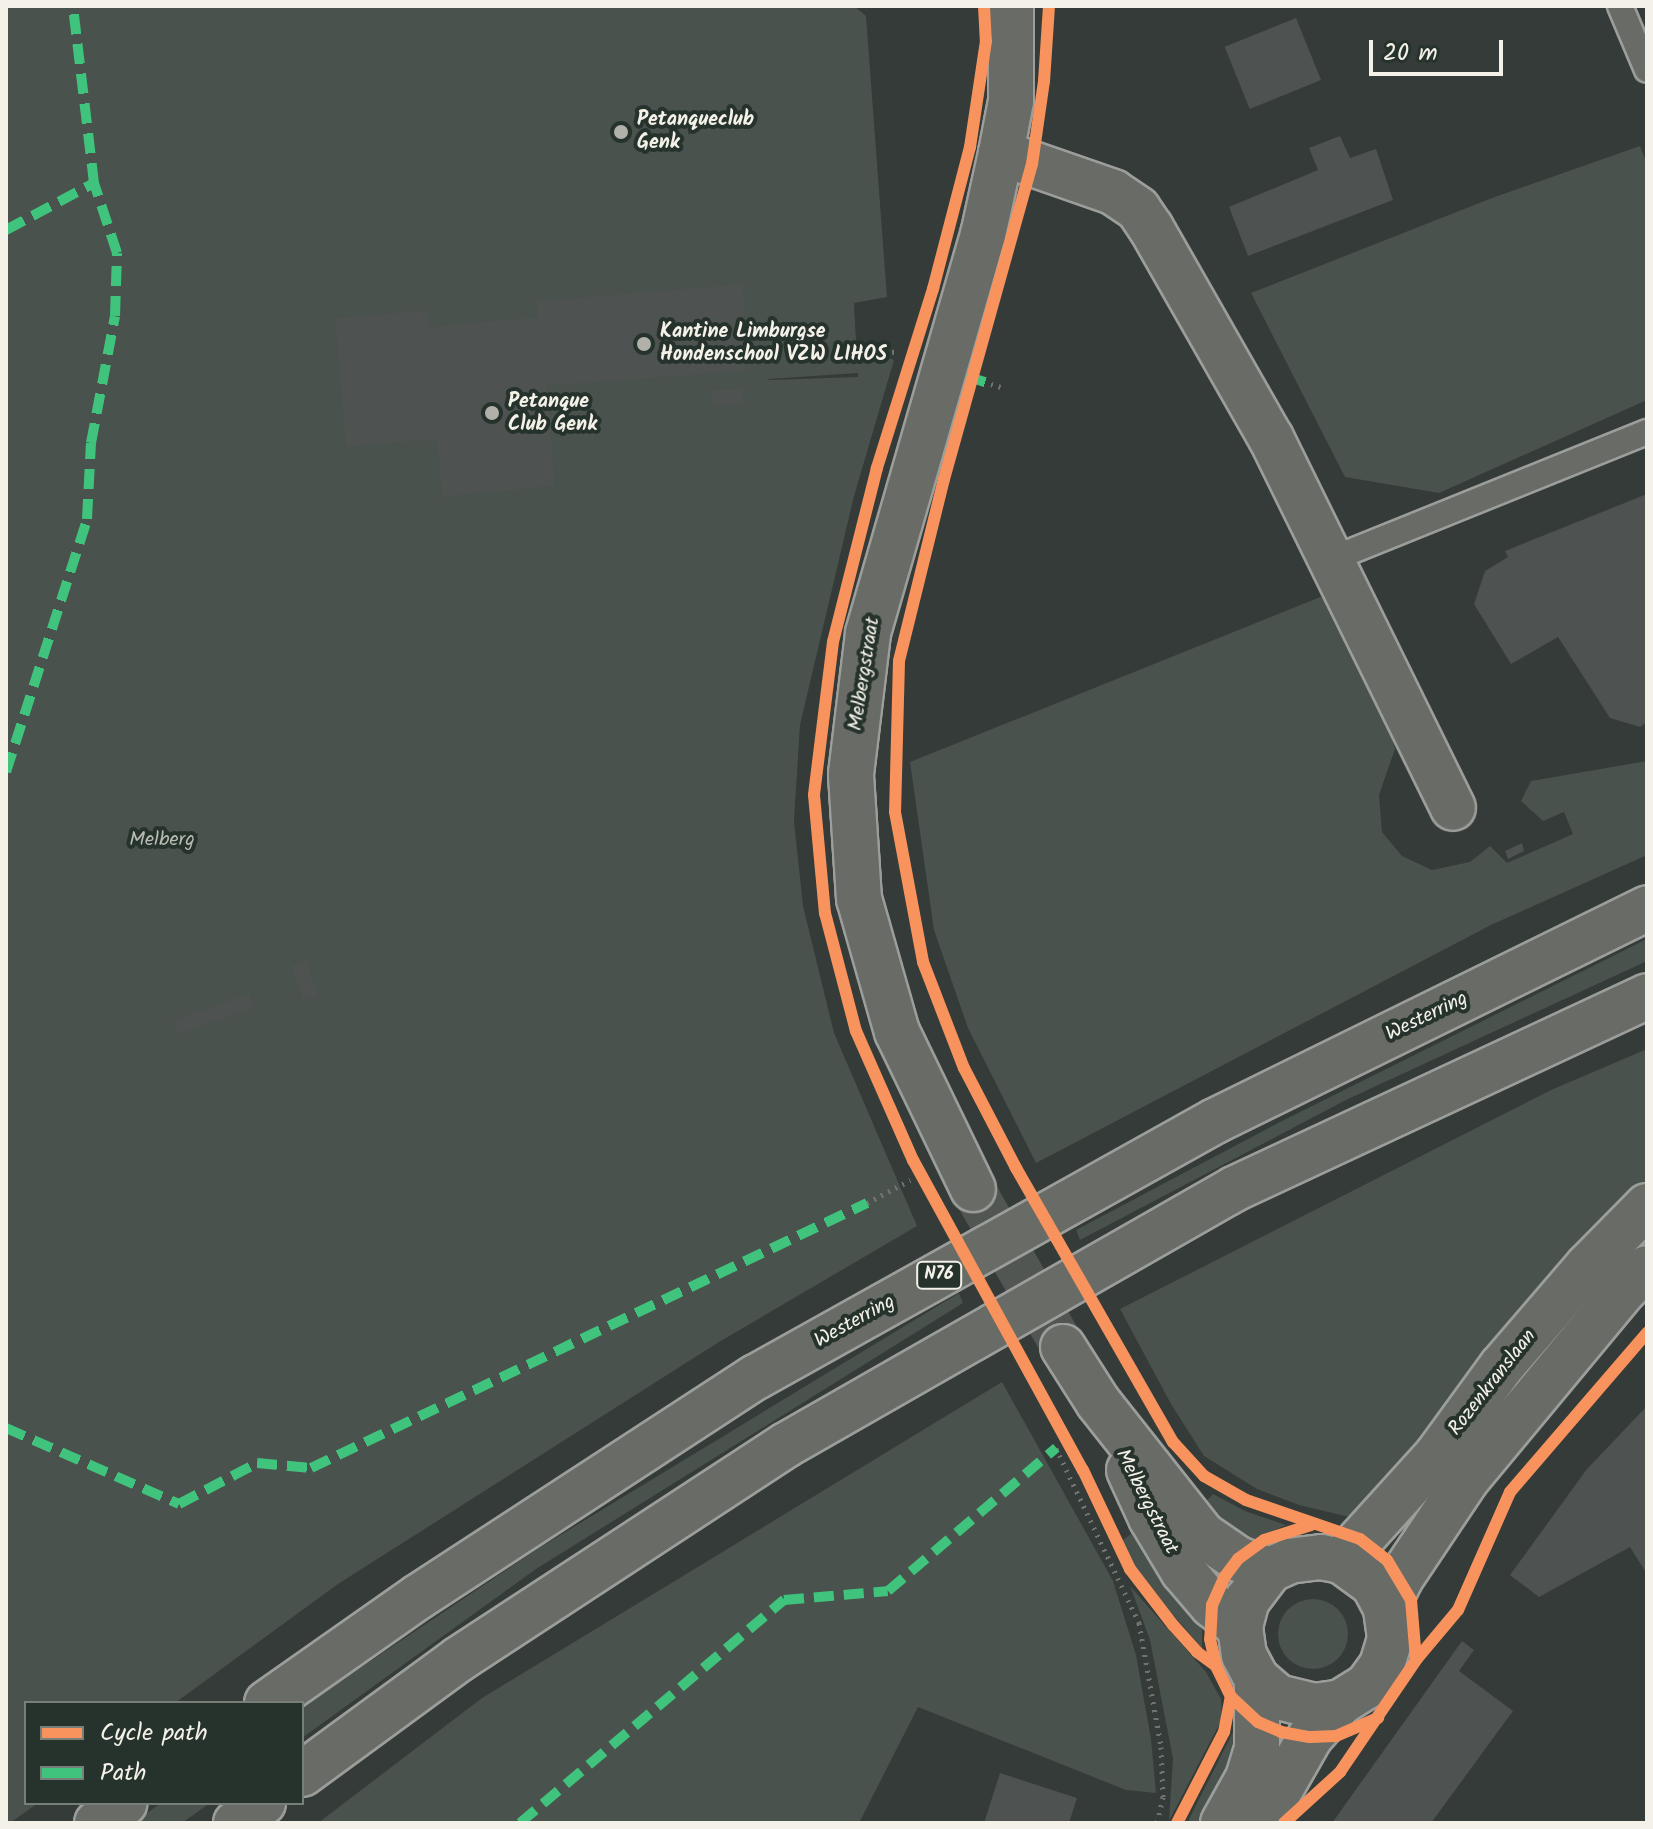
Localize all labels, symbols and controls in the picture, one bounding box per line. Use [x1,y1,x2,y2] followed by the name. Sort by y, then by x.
[1373,24,1507,74] scale bar
[1383,34,1438,73] text: 20 m
[637,108,754,155] place label: Petanqueclub Genk
[612,123,630,141] marker: Petanqueclub Genk
[660,320,887,367] place label: Kantine Limburgse Hondenschool VZW LIHOS
[635,335,653,353] marker: Kantine Limburgse Hondenschool VZW LIHOS
[508,390,597,437] place label: Petanque Club Genk
[483,404,501,422] marker: Petanque Club Genk
[844,615,886,733] street label: Melbergstraat
[129,828,195,852] park label: Melberg
[1382,987,1472,1047] street label: Westerring
[915,1261,963,1289] road number: N76
[811,1290,899,1354] street label: Westerring
[1444,1325,1542,1441] street label: Rozenkranslaan
[1109,1445,1183,1559] street label: Melbergstraat
[24,1701,304,1805] legend
[100,1714,208,1753] text: Cycle path
[100,1754,146,1793] text: Path

